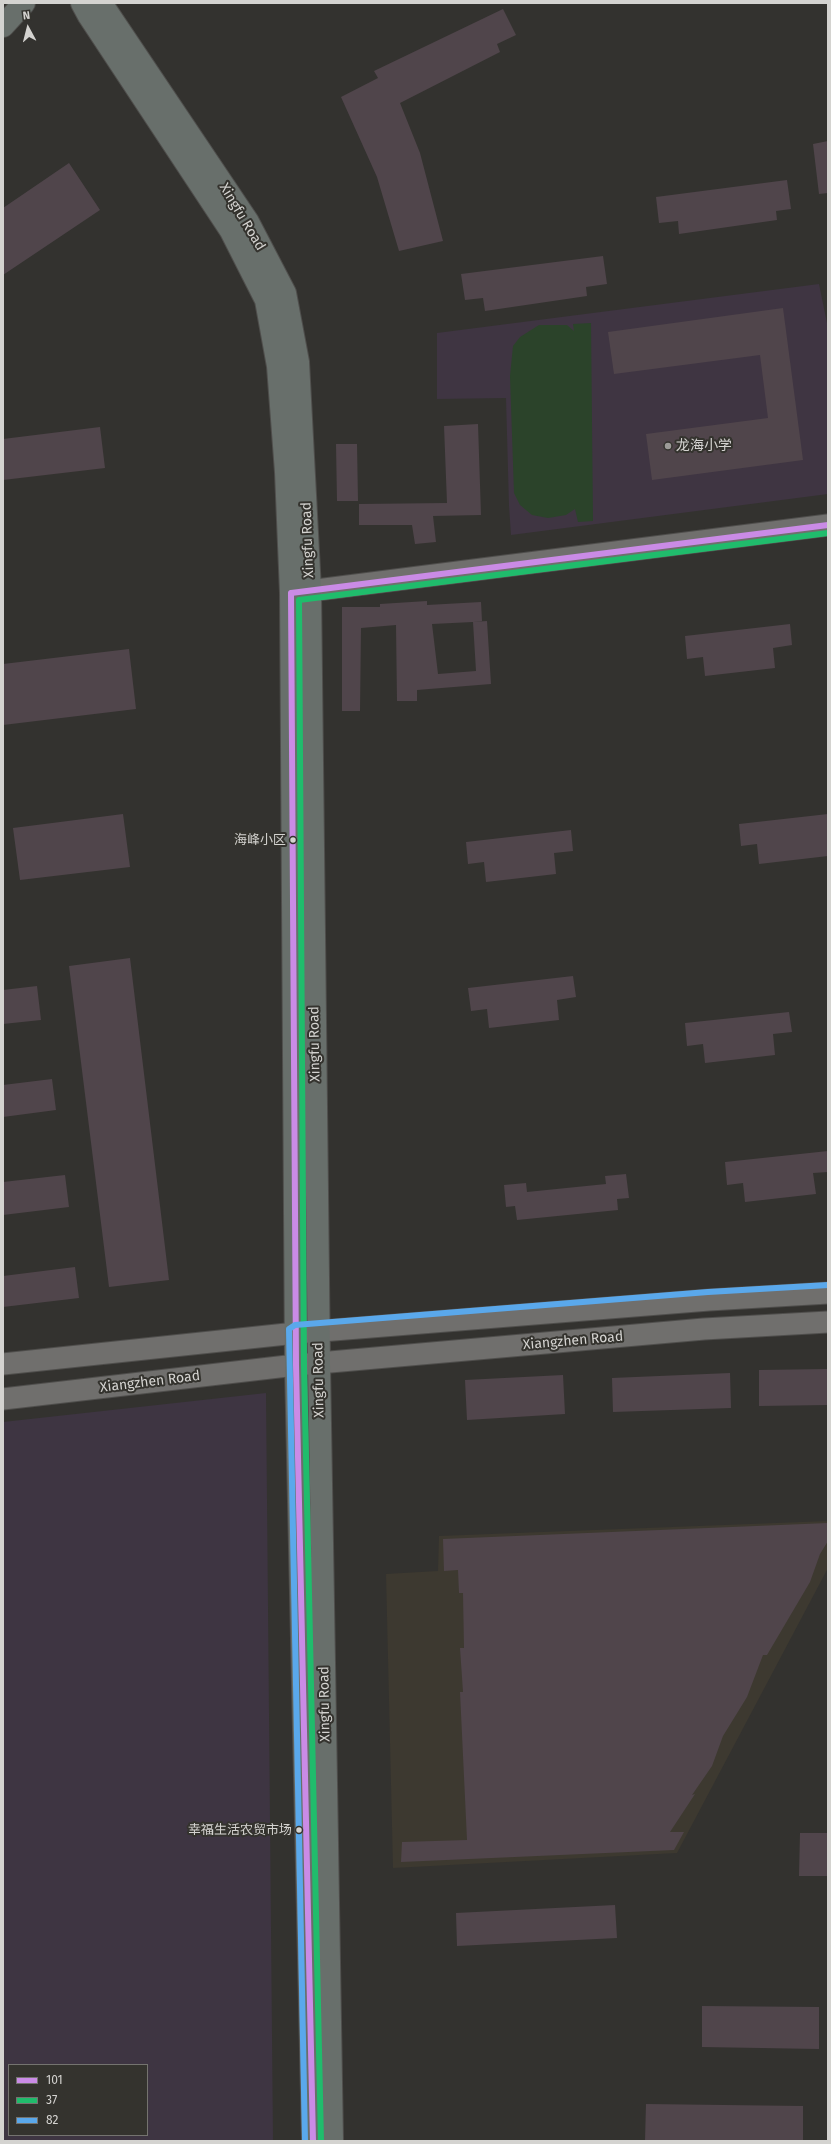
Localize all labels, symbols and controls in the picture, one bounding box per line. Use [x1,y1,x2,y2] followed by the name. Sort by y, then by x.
[8,8,48,48] north arrow
[22,9,31,22] text: N
[215,180,269,254] street label: Xingfu Road
[676,438,732,454] place label: 龙海小学
[663,441,673,451] marker: 龙海小学
[298,502,318,578] street label: Xingfu Road
[234,832,286,848] place label: 海峰小区
[288,835,298,845] marker: 海峰小区
[306,1006,324,1082] street label: Xingfu Road
[522,1328,624,1354] street label: Xiangzhen Road
[310,1342,328,1418] street label: Xingfu Road
[99,1368,201,1396] street label: Xiangzhen Road
[316,1666,334,1742] street label: Xingfu Road
[188,1822,292,1838] place label: 幸福生活农贸市场
[294,1825,304,1835] marker: 幸福生活农贸市场
[8,2064,148,2136] legend
[46,2073,63,2087] text: 101
[46,2093,57,2107] text: 37
[46,2113,58,2127] text: 82

